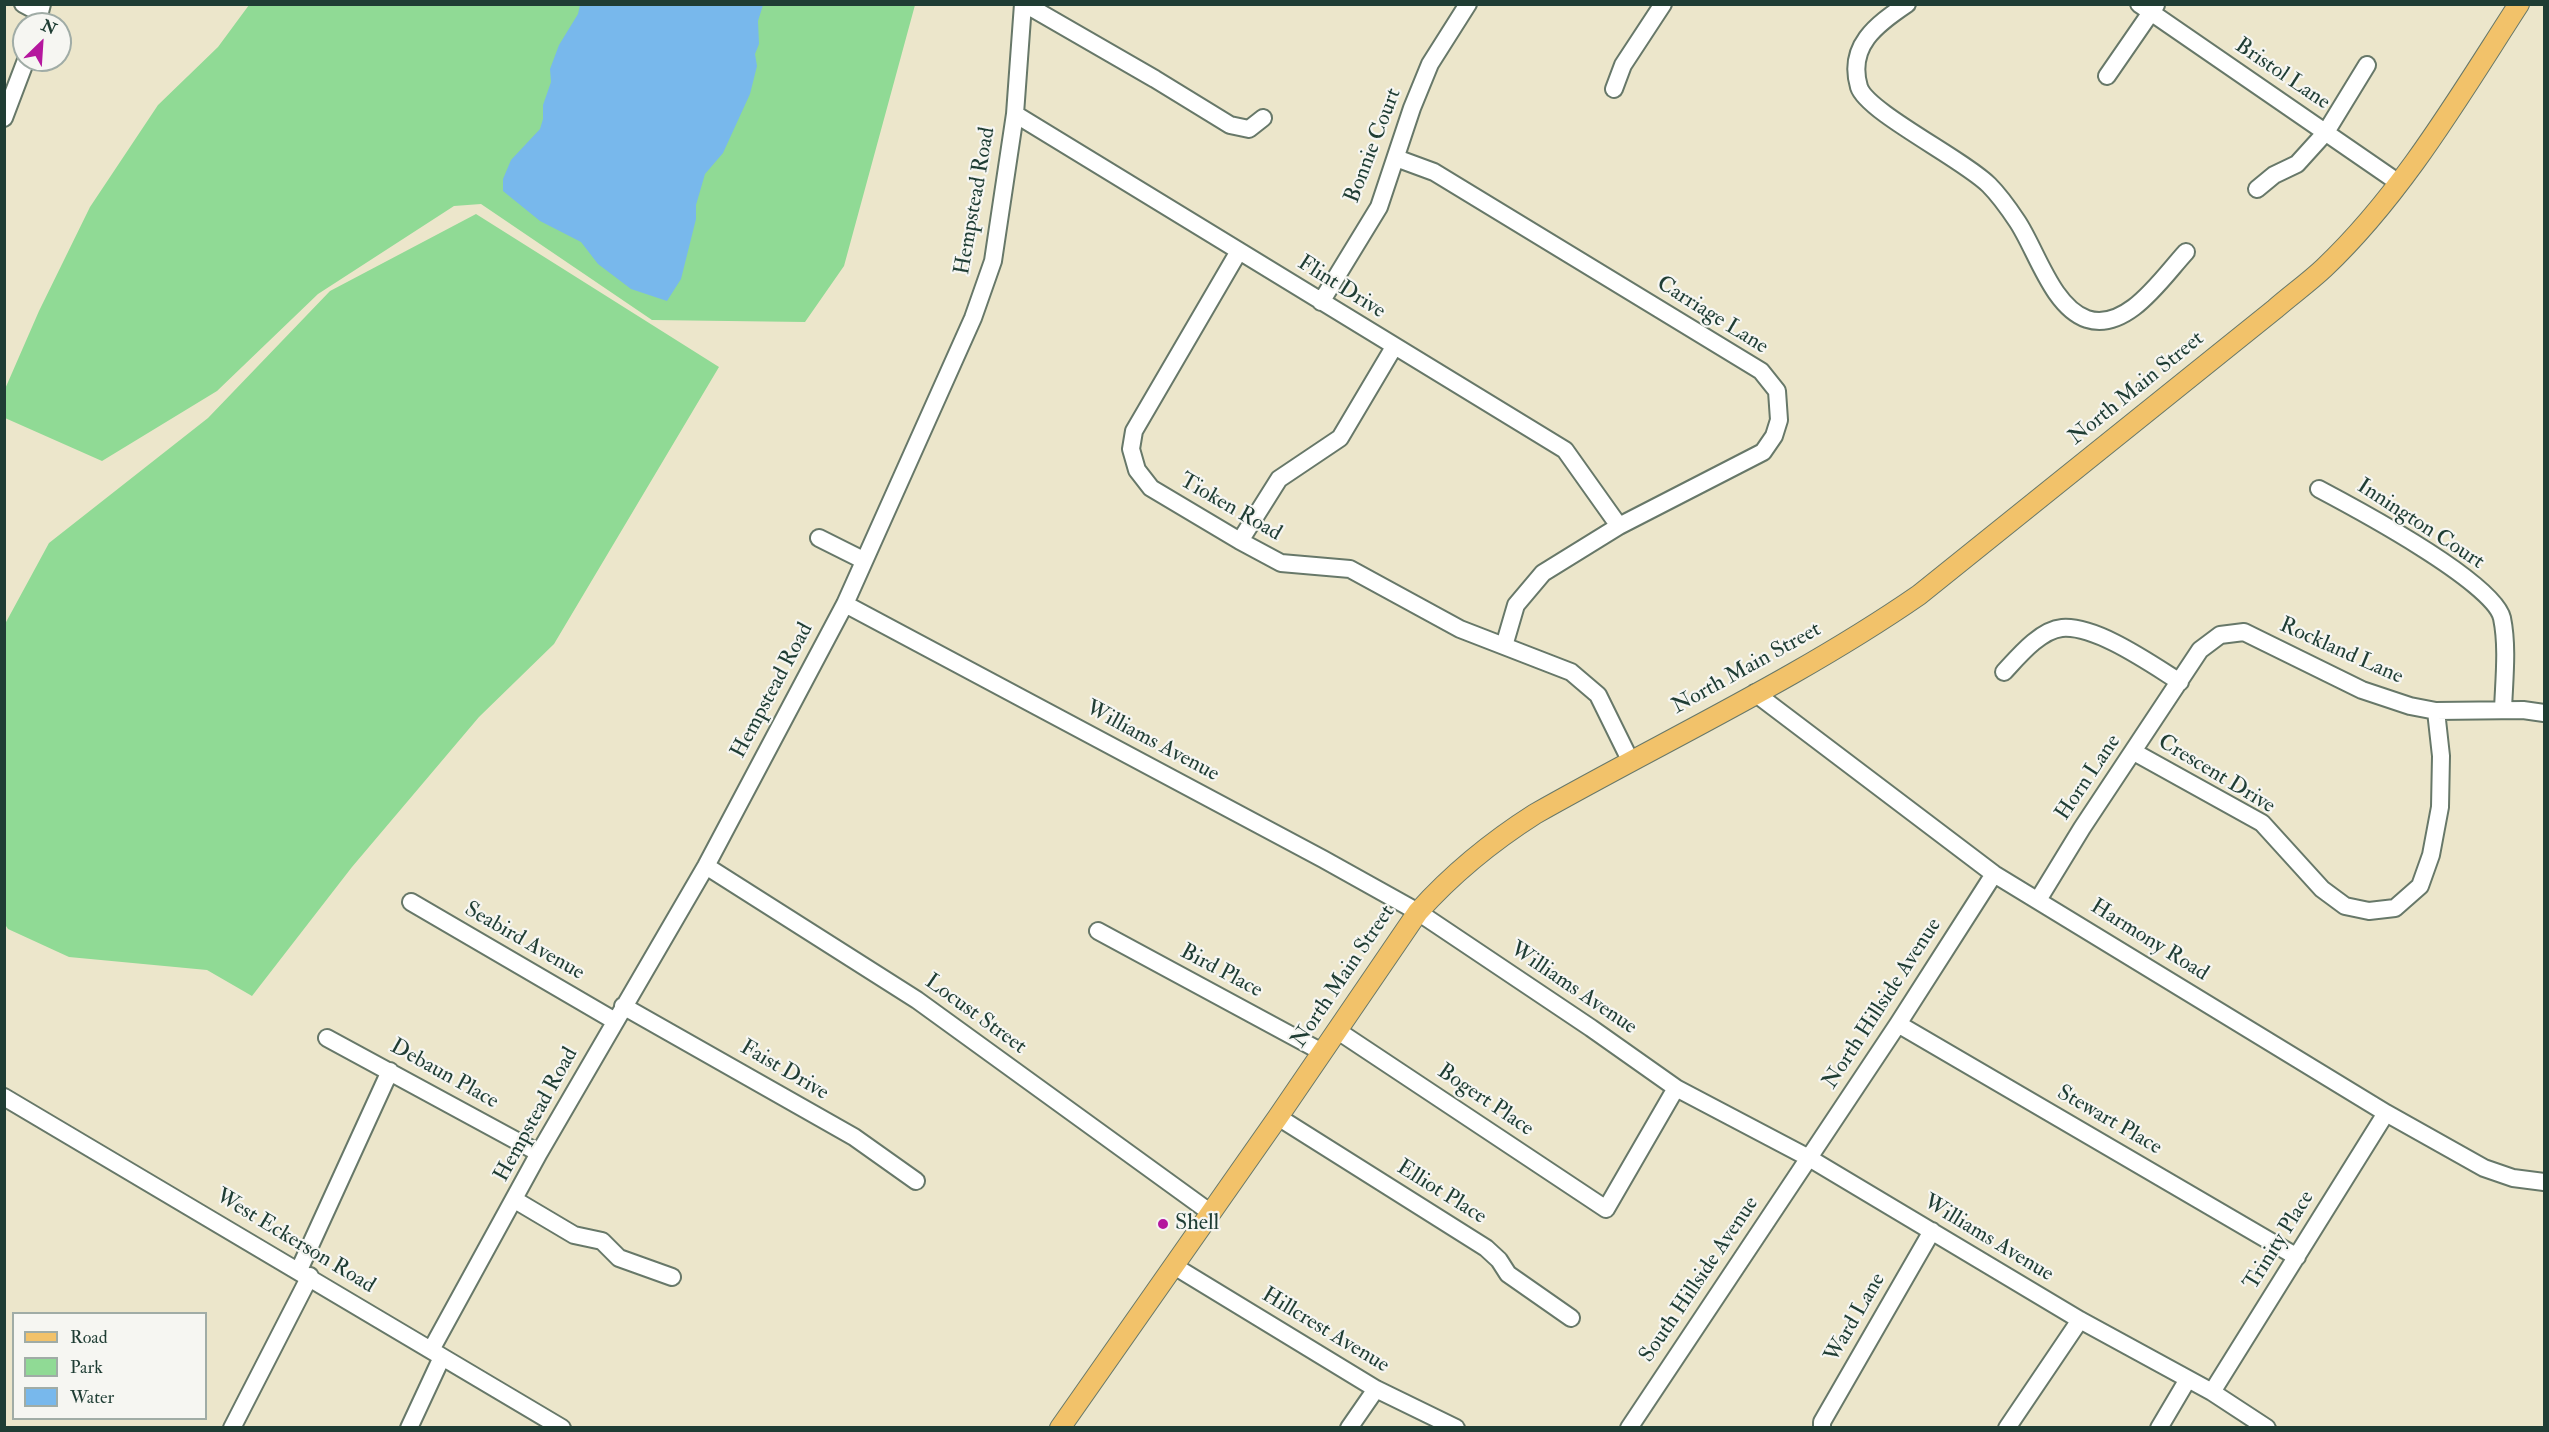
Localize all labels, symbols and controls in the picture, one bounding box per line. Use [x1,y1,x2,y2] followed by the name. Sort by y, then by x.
[12,12,72,72] north arrow
[38,15,59,40] text: N
[2229,34,2335,116] street label: Bristol Lane
[1340,85,1408,207] street label: Bonnie Court
[950,125,1002,277] street label: Hempstead Road
[1292,251,1390,325] street label: Flint Drive
[1651,271,1773,361] street label: Carriage Lane
[2064,326,2210,452] street label: North Main Street
[1174,468,1286,548] street label: Tioken Road
[2351,474,2489,576] street label: Innington Court
[2275,613,2407,691] street label: Rockland Lane
[1668,617,1826,721] street label: North Main Street
[726,619,820,763] street label: Hempstead Road
[1081,696,1223,788] street label: Williams Avenue
[2051,730,2127,826] street label: Horn Lane
[2153,730,2279,820] street label: Crescent Drive
[2085,894,2213,988] street label: Harmony Road
[459,897,589,987] street label: Seabird Avenue
[1287,901,1401,1053] street label: North Main Street
[1818,914,1948,1094] street label: North Hillside Avenue
[1505,937,1641,1041] street label: Williams Avenue
[1175,939,1267,1005] street label: Bird Place
[919,969,1031,1061] street label: Locust Street
[385,1034,503,1116] street label: Debaun Place
[735,1035,833,1107] street label: Faist Drive
[489,1043,585,1187] street label: Hempstead Road
[1432,1059,1538,1143] street label: Bogert Place
[2052,1080,2166,1162] street label: Stewart Place
[1391,1155,1491,1231] street label: Elliot Place
[210,1184,380,1300] street label: West Eckerson Road
[2239,1186,2321,1296] street label: Trinity Place
[1918,1190,2058,1288] street label: Williams Avenue
[1635,1192,1765,1368] street label: South Hillside Avenue
[1175,1211,1219,1237] place label: Shell
[1156,1217,1170,1231] marker: Shell
[1820,1269,1892,1367] street label: Ward Lane
[1256,1283,1394,1379] street label: Hillcrest Avenue
[12,1312,207,1420] legend
[70,1326,108,1349] text: Road
[70,1356,103,1379] text: Park
[70,1386,114,1409] text: Water

